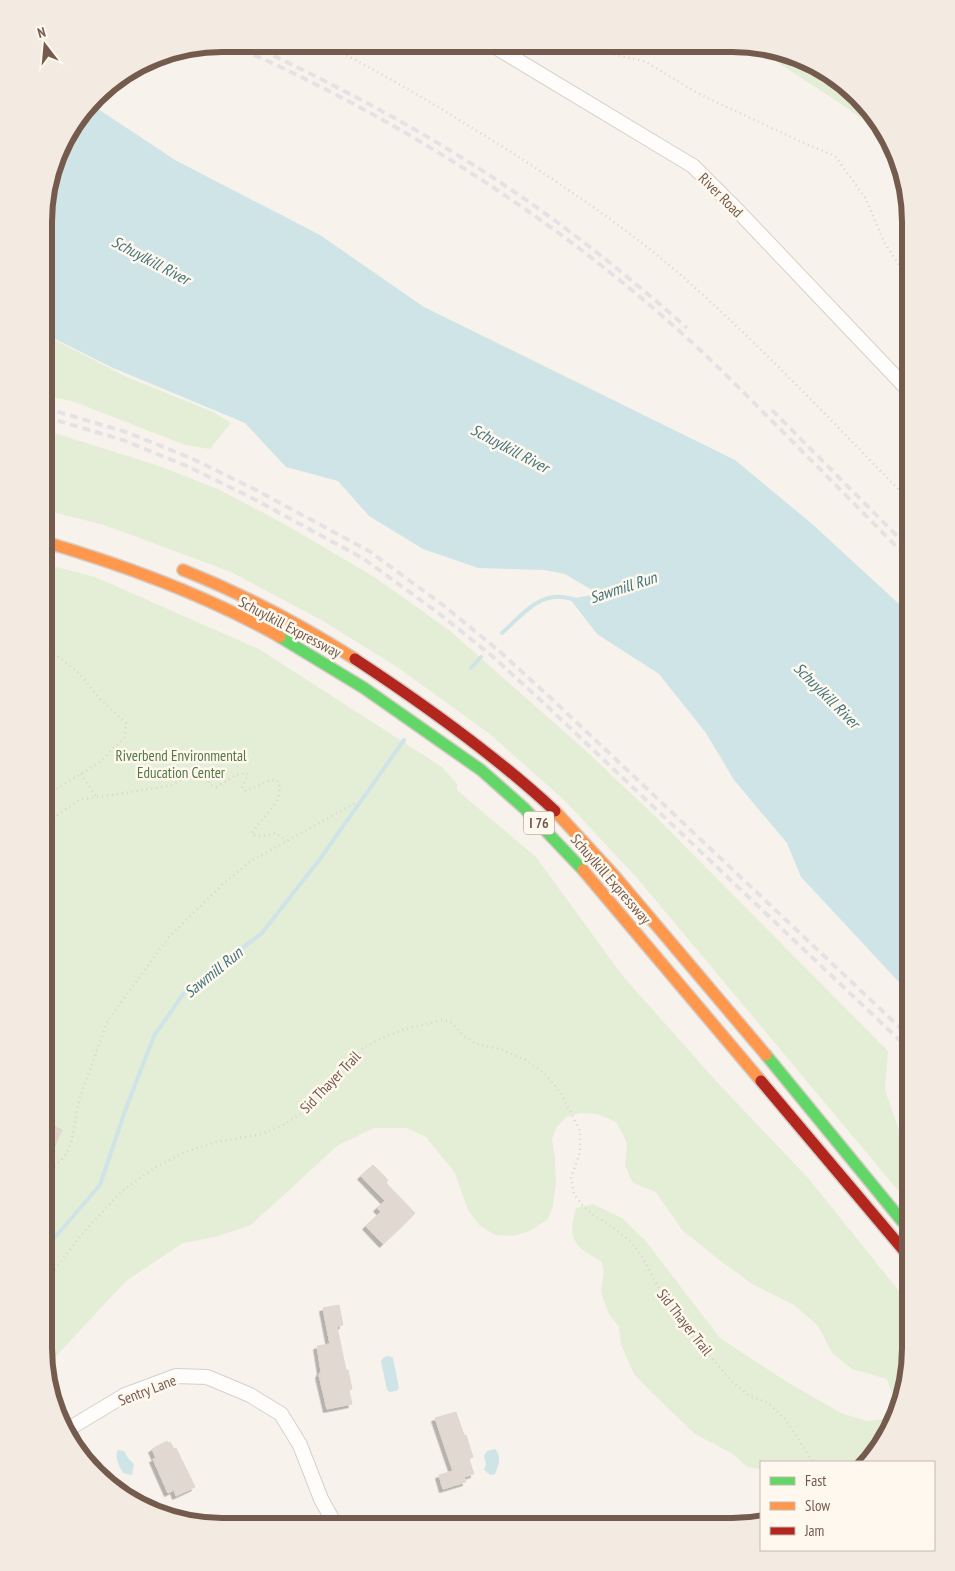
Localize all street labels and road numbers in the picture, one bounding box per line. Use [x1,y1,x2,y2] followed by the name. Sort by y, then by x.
[695,169,747,221] street label: River Road
[236,592,345,662] street label: Schuylkill Expressway
[524,811,554,834] road number: I 76
[567,830,656,928] street label: Schuylkill Expressway
[296,1047,365,1117] street label: Sid Thayer Trail
[653,1285,717,1359] street label: Sid Thayer Trail
[115,1370,179,1410] street label: Sentry Lane

